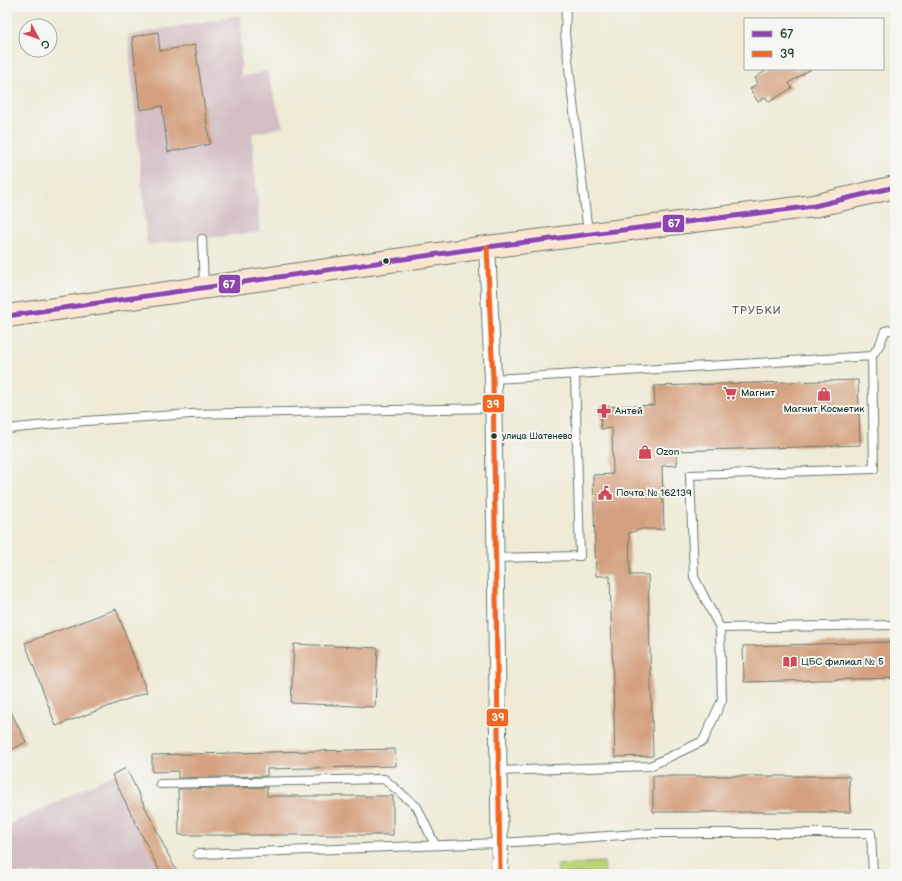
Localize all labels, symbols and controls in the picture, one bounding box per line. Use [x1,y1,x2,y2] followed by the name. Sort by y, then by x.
[18,18,58,58] north arrow
[744,18,884,70] legend
[780,27,793,42] text: 67
[38,37,53,52] text: С
[780,47,794,62] text: 39
[662,214,685,233] line badge: 67
[668,217,680,230] text: 67
[381,256,391,266] unlabelled marker
[218,274,241,294] line badge: 67
[223,278,235,291] text: 67
[732,304,782,317] district label: ТРУБКИ
[722,385,738,401] supermarket icon: Магнит
[816,386,832,402] shop icon: Магнит Косметик
[741,387,775,399] place label: Магнит
[482,394,505,413] line badge: 39
[487,398,499,411] text: 39
[596,403,612,419] pharmacy icon: Антей
[783,403,865,415] place label: Магнит Косметик
[614,405,643,417] place label: Антей
[489,431,499,441] marker: улица Шатенево
[502,431,572,442] place label: улица Шатенево
[637,444,653,460] shop icon: Ozon
[656,446,680,458] place label: Ozon
[597,485,613,501] public building icon: Почта № 162139
[616,487,692,499] place label: Почта № 162139
[782,654,798,670] library icon: ЦБС филиал № 5
[801,656,884,668] place label: ЦБС филиал № 5
[486,708,509,727] line badge: 39
[492,711,504,724] text: 39

